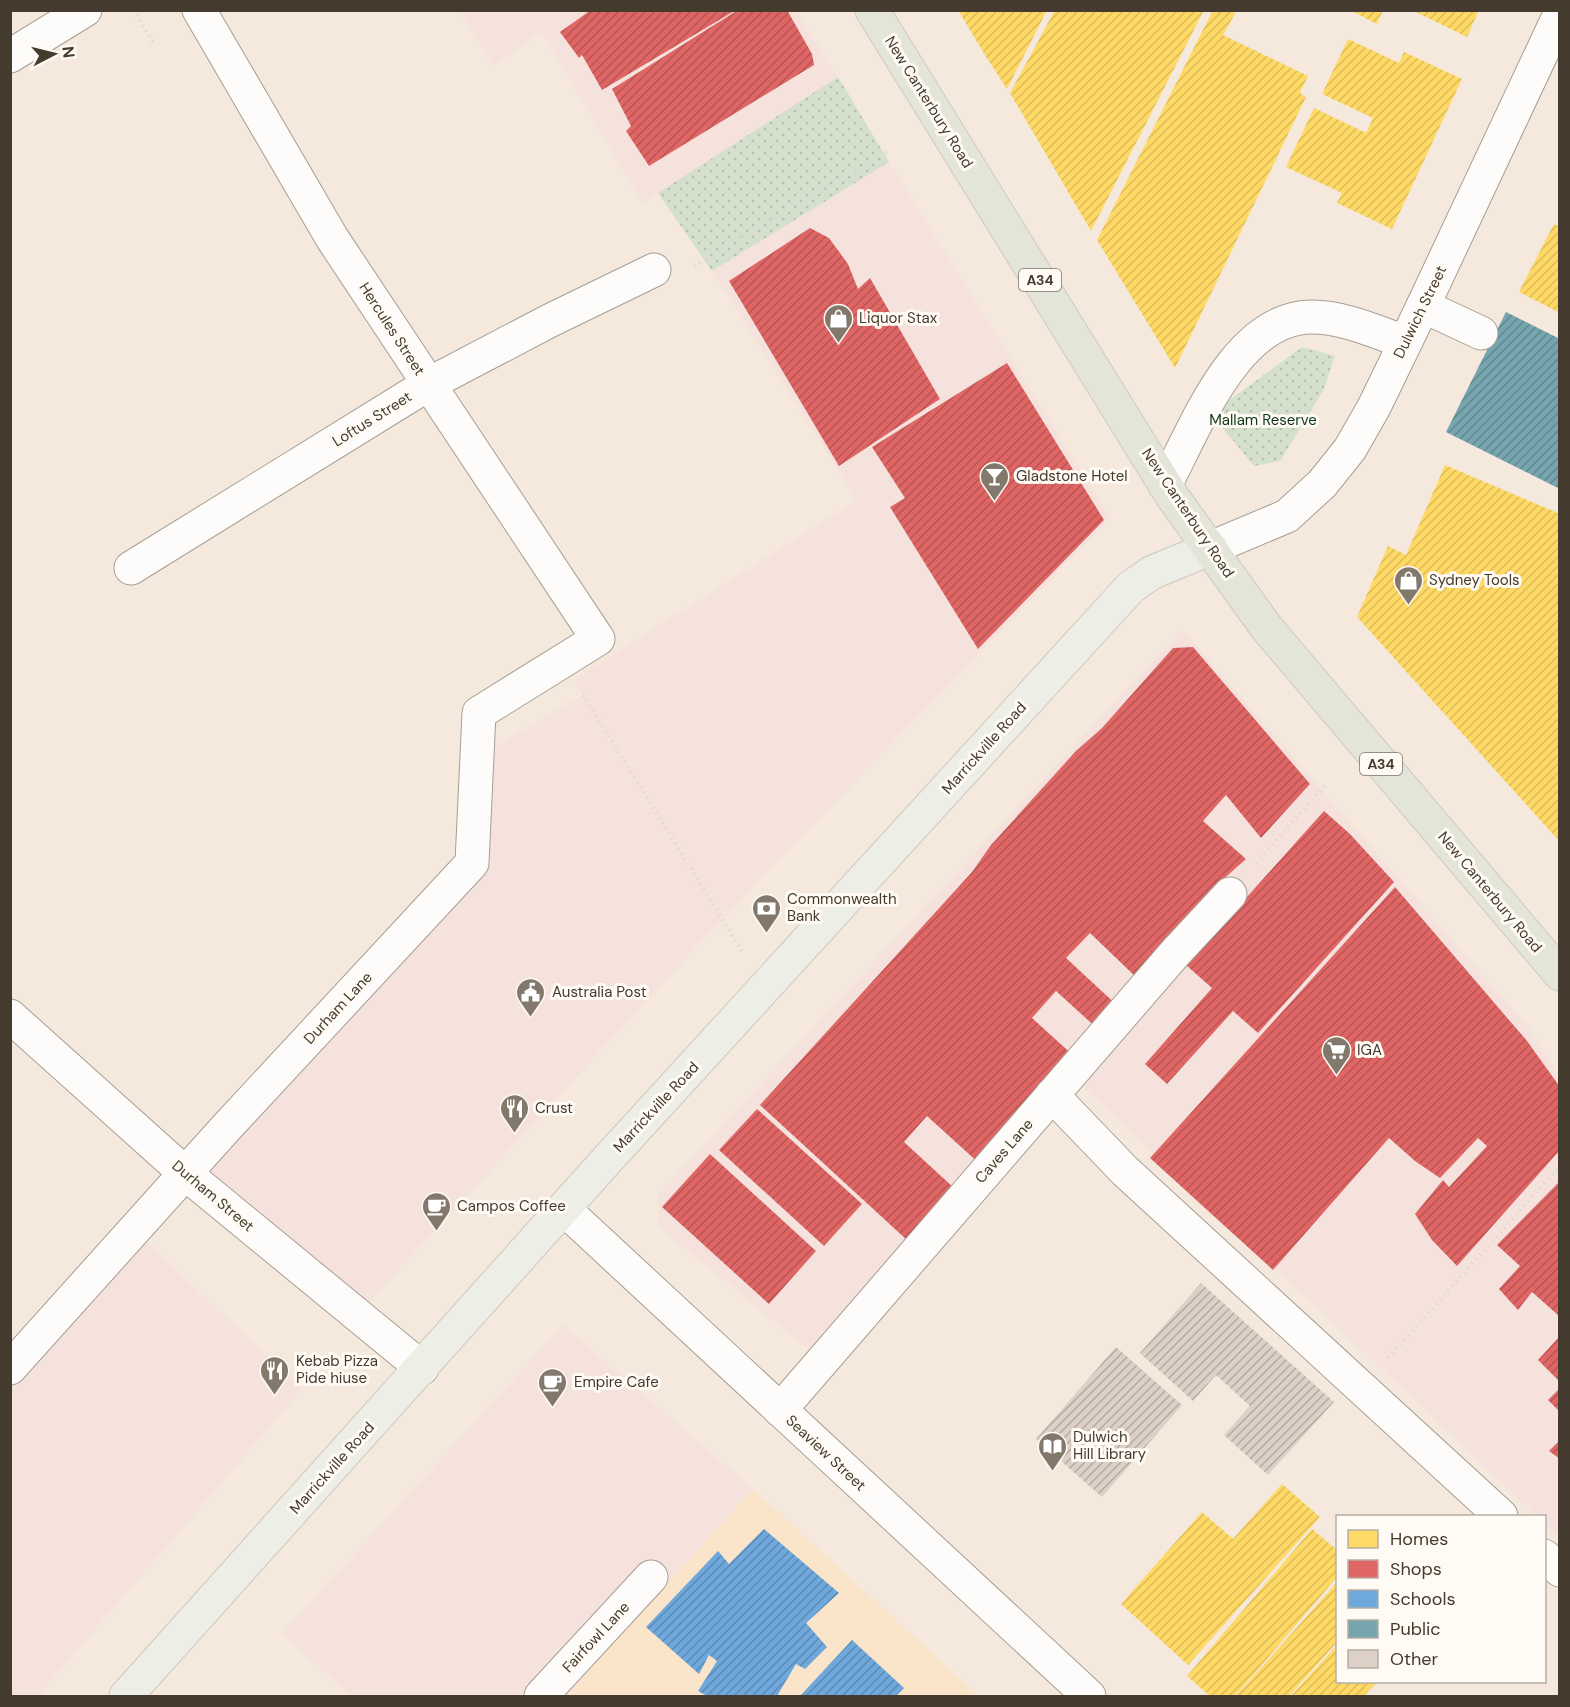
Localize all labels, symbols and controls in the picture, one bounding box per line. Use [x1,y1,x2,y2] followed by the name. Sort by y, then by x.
[24,24,84,84] north arrow
[880,32,978,172] street label: New Canterbury Road
[57,45,80,59] text: N
[1389,262,1451,362] street label: Dulwich Street
[1019,269,1061,291] road number: A34
[354,279,430,379] street label: Hercules Street
[822,302,854,344] shop icon: Liquor Stax
[859,308,938,328] place label: Liquor Stax
[328,387,416,451] street label: Loftus Street
[1209,410,1317,430] park label: Mallam Reserve
[1137,444,1239,582] street label: New Canterbury Road
[979,460,1011,502] bar icon: Gladstone Hotel
[1016,466,1128,486] place label: Gladstone Hotel
[1392,564,1424,606] shop icon: Sydney Tools
[1429,570,1520,590] place label: Sydney Tools
[937,698,1031,798] street label: Marrickville Road
[1360,753,1402,775] road number: A34
[1433,827,1547,957] street label: New Canterbury Road
[787,889,897,926] place label: Commonwealth Bank
[750,892,782,934] bank icon: Commonwealth Bank
[299,968,377,1048] street label: Durham Lane
[515,976,547,1018] public building icon: Australia Post
[552,982,647,1002] place label: Australia Post
[1320,1034,1352,1076] supermarket icon: IGA
[1357,1040,1382,1060] place label: IGA
[609,1057,703,1157] street label: Marrickville Road
[498,1092,530,1134] restaurant icon: Crust
[535,1098,573,1118] place label: Crust
[970,1114,1038,1188] street label: Caves Lane
[168,1156,258,1236] street label: Durham Street
[420,1190,452,1232] cafe icon: Campos Coffee
[457,1196,566,1216] place label: Campos Coffee
[296,1351,378,1388] place label: Kebab Pizza Pide hiuse
[259,1354,291,1396] restaurant icon: Kebab Pizza Pide hiuse
[537,1366,569,1408] cafe icon: Empire Cafe
[574,1372,659,1392] place label: Empire Cafe
[782,1411,870,1495] street label: Seaview Street
[285,1418,379,1518] street label: Marrickville Road
[1073,1427,1147,1464] place label: Dulwich Hill Library
[1036,1430,1068,1472] library icon: Dulwich Hill Library
[1336,1515,1546,1683] legend
[1390,1527,1448,1551] text: Homes
[1390,1557,1442,1581] text: Shops
[1390,1587,1455,1611] text: Schools
[558,1597,634,1677] street label: Fairfowl Lane
[1390,1617,1441,1641] text: Public
[1390,1647,1439,1671] text: Other

